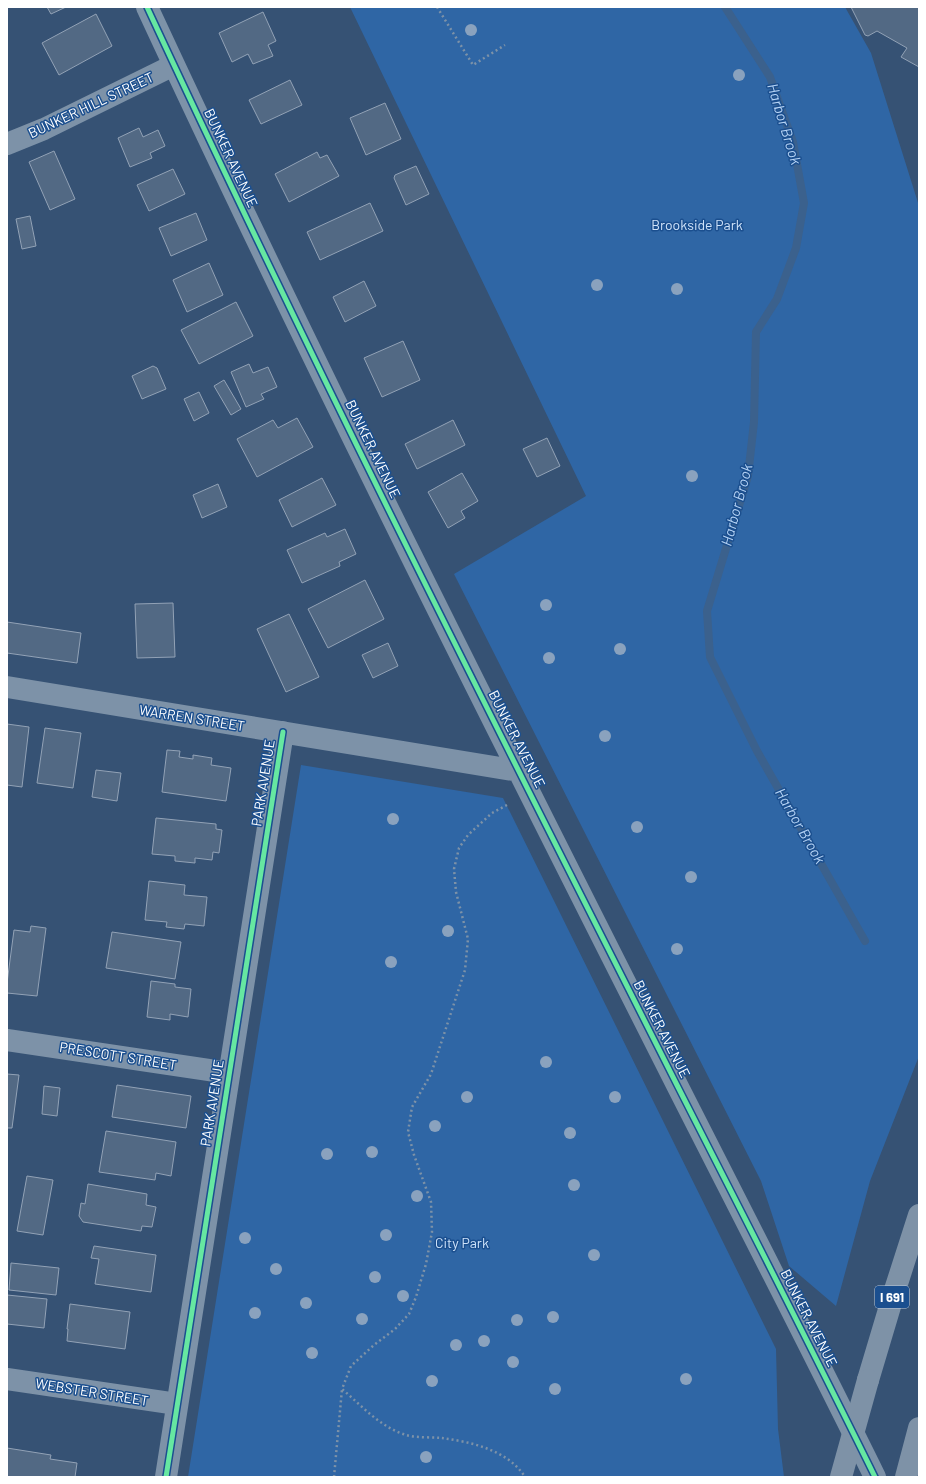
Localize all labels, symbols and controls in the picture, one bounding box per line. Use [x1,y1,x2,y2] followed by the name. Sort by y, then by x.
[25,68,156,141] street label: BUNKER HILL STREET
[764,81,806,167] water label: Harbor Brook
[201,106,262,210] street label: BUNKER AVENUE
[651,216,743,233] park label: Brookside Park
[342,397,405,501] street label: BUNKER AVENUE
[716,461,756,548] water label: Harbor Brook
[486,687,549,790] street label: BUNKER AVENUE
[138,701,246,734] street label: WARREN STREET
[247,738,278,828] street label: PARK AVENUE
[772,785,830,867] water label: Harbor Brook
[631,977,694,1080] street label: BUNKER AVENUE
[58,1038,178,1073] street label: PRESCOTT STREET
[196,1058,227,1148] street label: PARK AVENUE
[435,1234,489,1251] park label: City Park
[778,1266,841,1369] street label: BUNKER AVENUE
[875,1286,909,1308] road number: I 691
[34,1374,150,1409] street label: WEBSTER STREET

